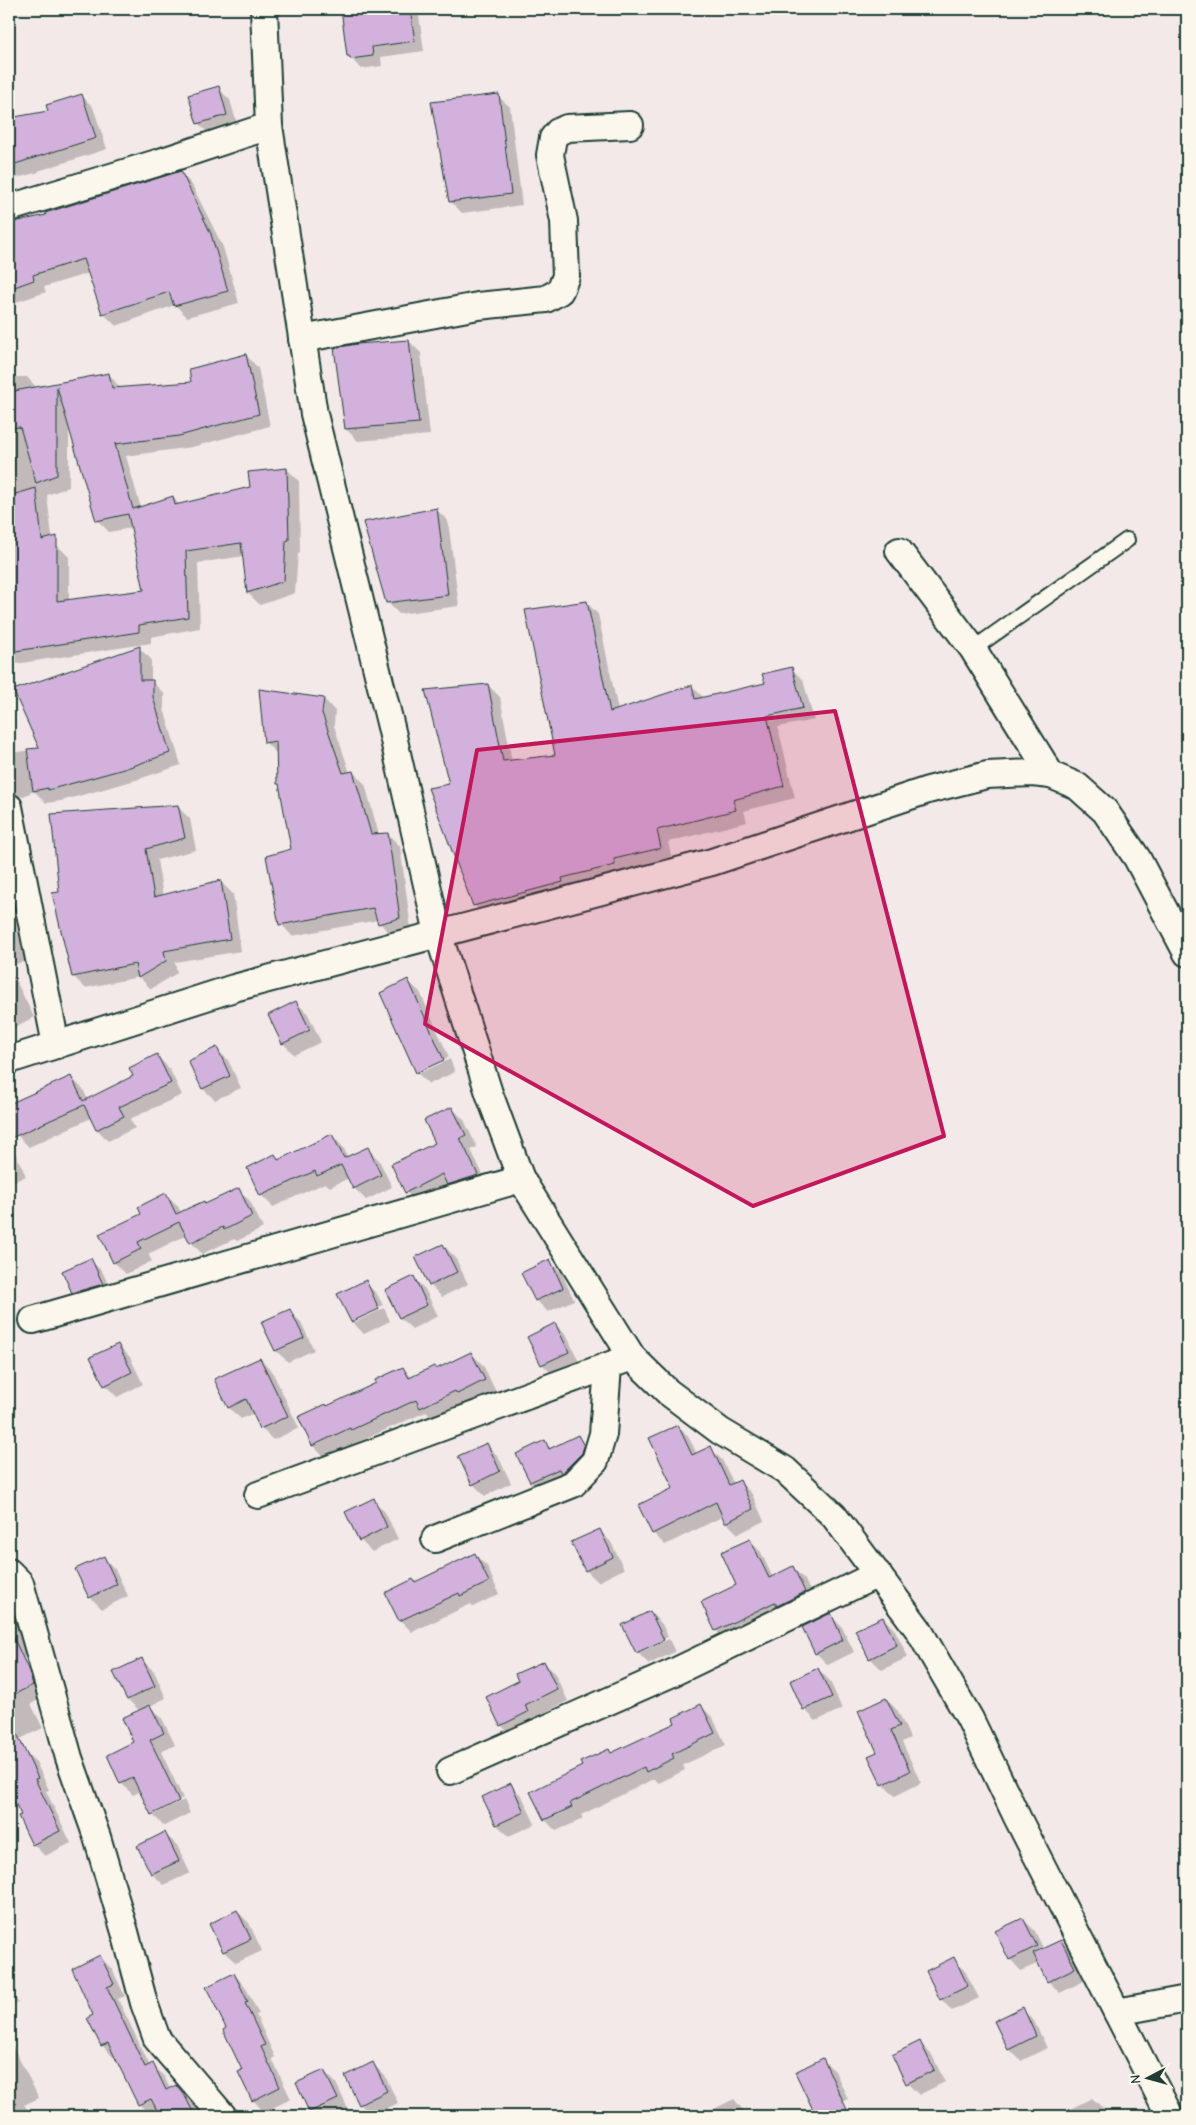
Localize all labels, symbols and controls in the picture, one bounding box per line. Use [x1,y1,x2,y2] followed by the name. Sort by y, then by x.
[1124,2052,1174,2102] north arrow
[1127,2074,1144,2085] text: N

